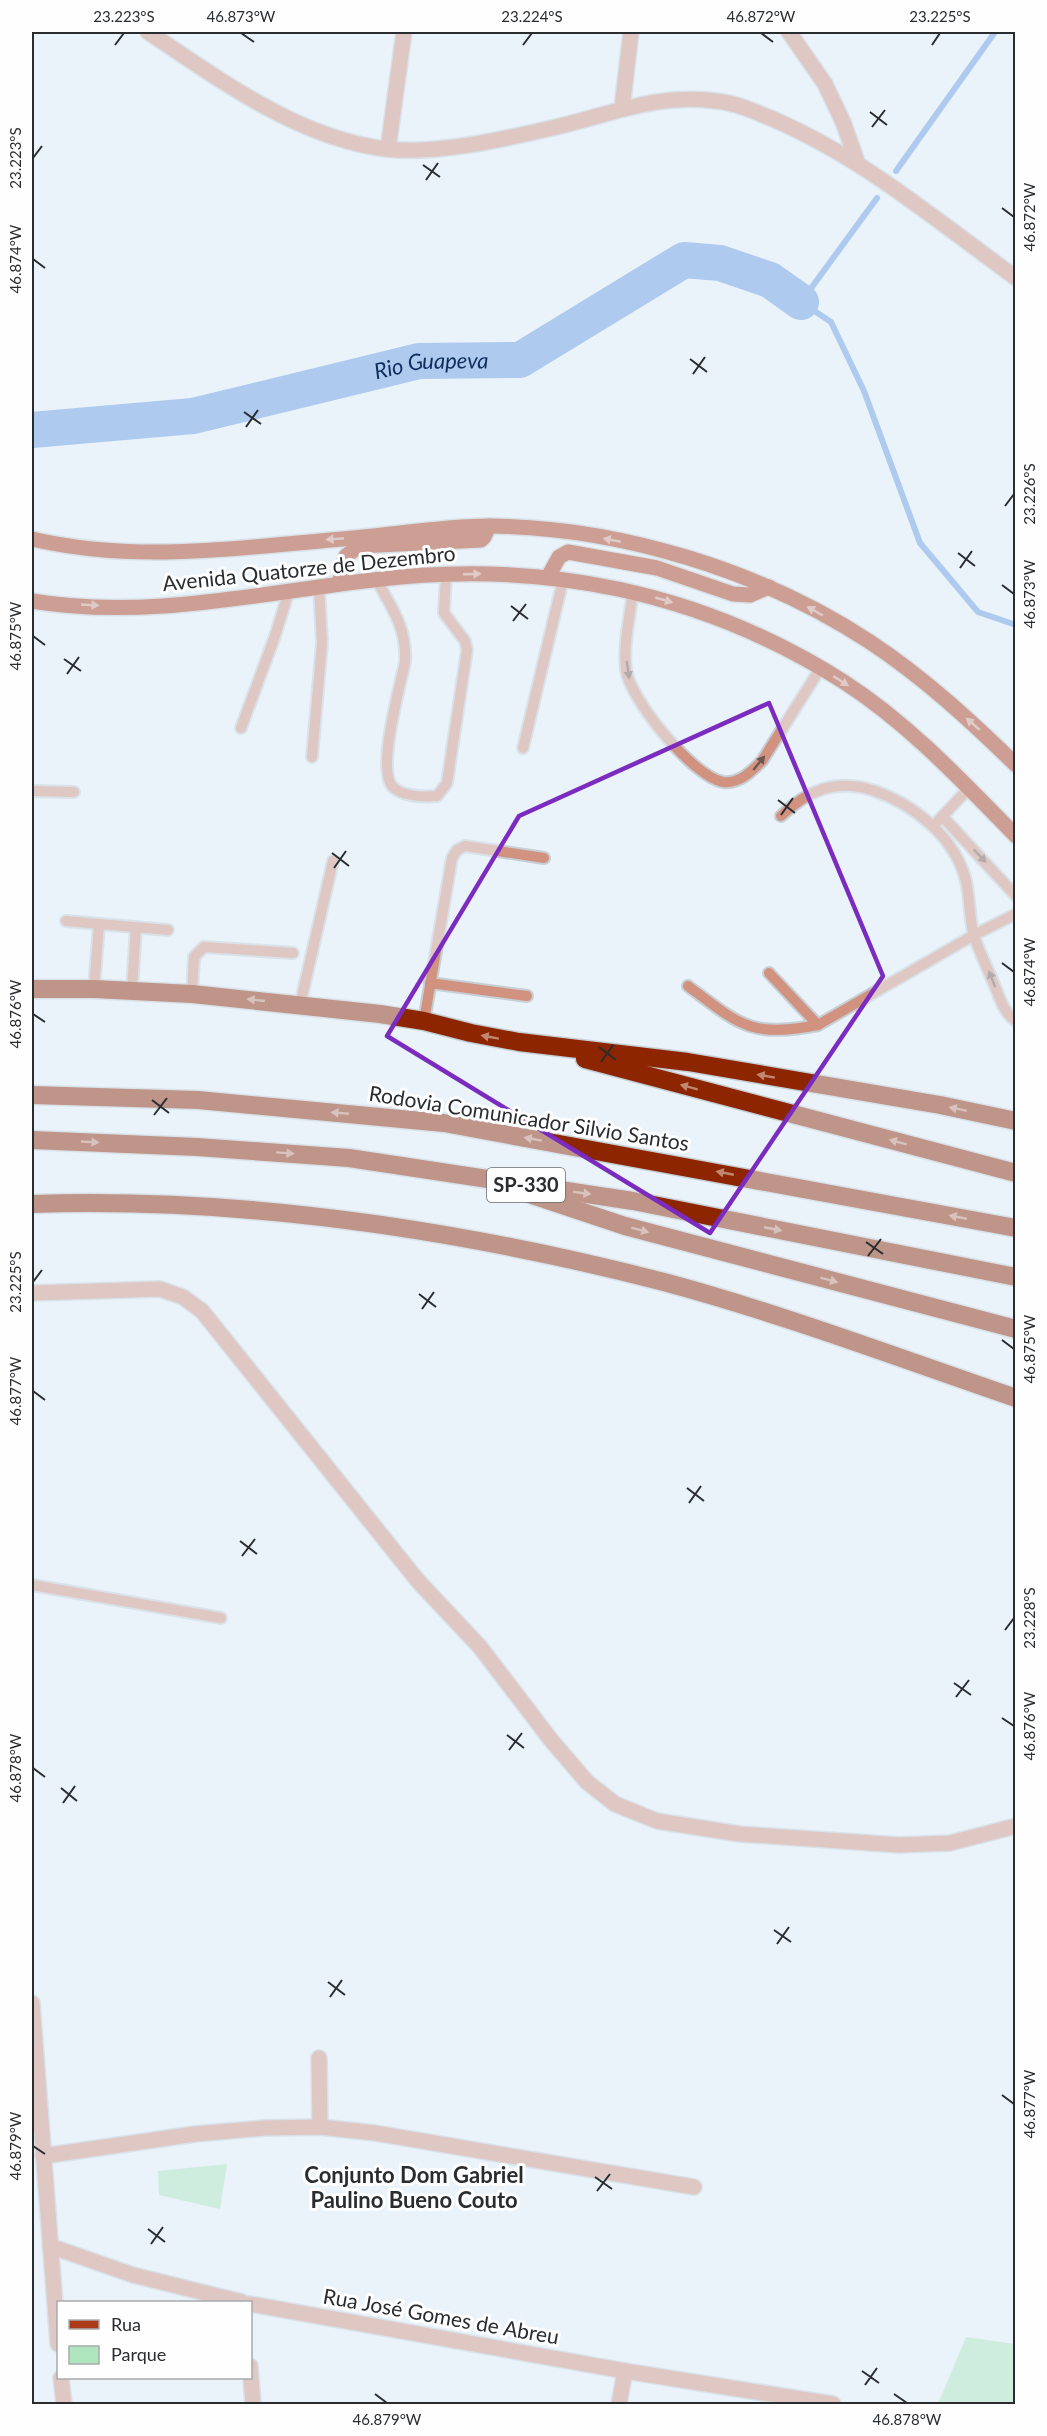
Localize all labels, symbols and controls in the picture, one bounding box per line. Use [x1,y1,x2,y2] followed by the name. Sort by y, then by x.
[93,7,155,25] text: 23.223°S
[207,7,276,25] text: 46.873°W
[501,7,563,25] text: 23.224°S
[727,7,796,25] text: 46.872°W
[909,7,971,25] text: 23.225°S
[6,127,24,189] text: 23.223°S
[1020,182,1038,251] text: 46.872°W
[6,224,24,293] text: 46.874°W
[371,346,489,384] water label: Rio Guapeva
[1020,463,1038,525] text: 23.226°S
[325,534,344,544] one-way arrow
[603,535,622,544] one-way arrow
[161,540,457,595] street label: Avenida Quatorze de Dezembro
[1020,559,1038,628] text: 46.873°W
[462,569,481,579] one-way arrow
[655,596,673,605] one-way arrow
[6,601,24,670] text: 46.875°W
[80,601,99,610] one-way arrow
[806,606,823,616] one-way arrow
[623,661,632,680] one-way arrow
[833,675,849,686] one-way arrow
[966,718,981,731] one-way arrow
[752,755,765,771] one-way arrow
[973,848,987,863] one-way arrow
[1020,937,1038,1006] text: 46.874°W
[987,970,997,988] one-way arrow
[6,979,24,1048] text: 46.876°W
[247,995,266,1005] one-way arrow
[480,1032,499,1041] one-way arrow
[757,1071,776,1080] one-way arrow
[367,1080,691,1155] street label: Rodovia Comunicador Silvio Santos
[680,1081,698,1091] one-way arrow
[949,1103,968,1113] one-way arrow
[331,1108,350,1118] one-way arrow
[524,1134,543,1143] one-way arrow
[80,1137,99,1146] one-way arrow
[889,1137,907,1146] one-way arrow
[275,1148,294,1158] one-way arrow
[487,1168,565,1202] road number: SP-330
[715,1168,734,1177] one-way arrow
[572,1189,591,1198] one-way arrow
[948,1212,967,1221] one-way arrow
[631,1225,649,1235] one-way arrow
[764,1225,783,1234] one-way arrow
[6,1251,24,1313] text: 23.225°S
[819,1275,838,1285] one-way arrow
[1020,1314,1038,1383] text: 46.875°W
[6,1356,24,1425] text: 46.877°W
[1020,1587,1038,1649] text: 23.228°S
[1020,1691,1038,1760] text: 46.876°W
[6,1733,24,1802] text: 46.878°W
[1020,2069,1038,2138] text: 46.877°W
[6,2111,24,2180] text: 46.879°W
[304,2161,524,2213] district label: Conjunto Dom Gabriel Paulino Bueno Couto
[321,2282,561,2349] street label: Rua José Gomes de Abreu
[57,2301,252,2379] legend
[111,2313,141,2335] text: Rua
[111,2343,166,2365] text: Parque
[353,2410,422,2428] text: 46.879°W
[873,2410,942,2428] text: 46.878°W

